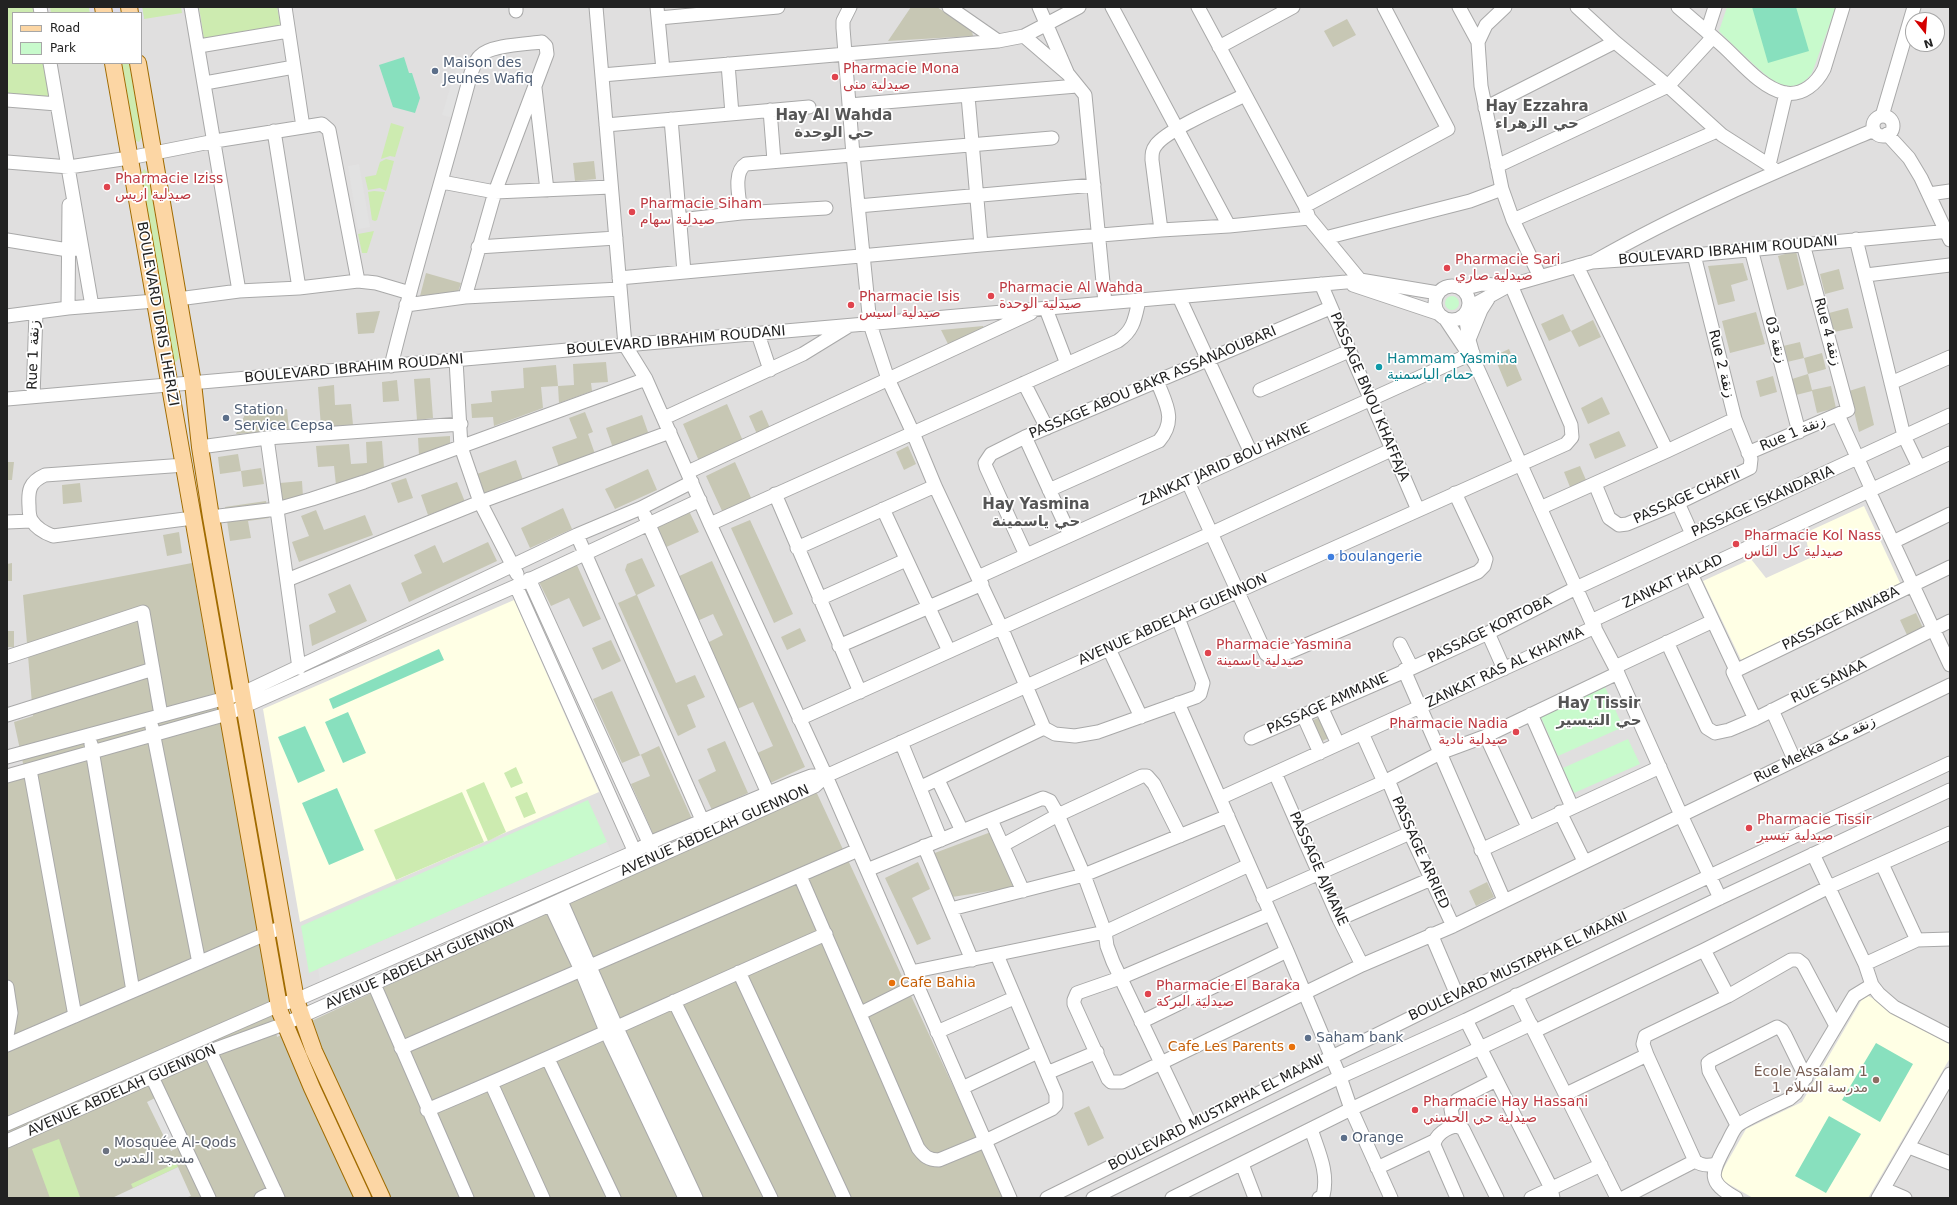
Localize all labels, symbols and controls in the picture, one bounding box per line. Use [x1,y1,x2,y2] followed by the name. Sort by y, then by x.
[12,12,142,64] legend
[1905,12,1945,52] north arrow
[50,21,80,35] text: Road
[1922,35,1935,51] text: N
[50,41,76,55] text: Park
[443,55,533,88] place label: Maison des Jeunes Wafiq
[843,61,959,94] place label: Pharmacie Mona صيدلية منى
[430,66,440,76] marker: Maison des Jeunes Wafiq
[830,72,840,82] marker: Pharmacie Mona صيدلية منى
[1485,98,1589,133] district label: Hay Ezzahra حي الزهراء
[776,107,892,142] district label: Hay Al Wahda حي الوحدة
[115,171,223,204] place label: Pharmacie Iziss صيدلية ازيس
[102,182,112,192] marker: Pharmacie Iziss صيدلية ازيس
[640,196,762,228] place label: Pharmacie Siham صيدلية سهام
[627,207,637,217] marker: Pharmacie Siham صيدلية سهام
[132,220,182,408] street label: BOULEVARD IDRIS LHERIZI
[1618,233,1838,269] street label: BOULEVARD IBRAHIM ROUDANI
[1455,252,1560,284] place label: Pharmacie Sari صيدلية صاري
[1442,263,1452,273] marker: Pharmacie Sari صيدلية صاري
[999,280,1143,312] place label: Pharmacie Al Wahda صيدلية الوحدة
[859,289,960,322] place label: Pharmacie Isis صيدلية اسيس
[986,291,996,301] marker: Pharmacie Al Wahda صيدلية الوحدة
[1810,296,1844,368] street label: Rue 4 زنقة
[846,300,856,310] marker: Pharmacie Isis صيدلية اسيس
[1326,310,1412,484] street label: PASSAGE BNOU KHAFFAJA
[1761,315,1789,365] street label: زنقة 03
[24,320,44,390] street label: Rue 1 زنقة
[566,323,786,359] street label: BOULEVARD IBRAHIM ROUDANI
[1027,323,1279,443] street label: PASSAGE ABOU BAKR ASSANAOUBARI
[1704,328,1738,400] street label: Rue 2 زنقة
[244,351,464,387] street label: BOULEVARD IBRAHIM ROUDANI
[1387,351,1518,384] place label: Hammam Yasmina حمام الياسمنية
[1374,362,1384,372] marker: Hammam Yasmina حمام الياسمنية
[234,402,333,434] place label: Station Service Cepsa
[221,413,231,423] marker: Station Service Cepsa
[1758,413,1828,455] street label: Rue 1 زنقة
[1137,420,1313,510] street label: ZANKAT JARID BOU HAYNE
[1689,463,1837,541] street label: PASSAGE ISKANDARIA
[1631,466,1743,528] street label: PASSAGE CHAFII
[982,496,1090,531] district label: Hay Yasmina حي ياسمينة
[1744,528,1881,560] place label: Pharmacie Kol Nass صيدلية كل الناس
[1731,539,1741,549] marker: Pharmacie Kol Nass صيدلية كل الناس
[1339,549,1422,565] place label: boulangerie
[1620,551,1726,613] street label: ZANKAT HALAD
[1326,552,1336,562] marker: boulangerie
[1076,571,1270,669] street label: AVENUE ABDELAH GUENNON
[1780,583,1902,655] street label: PASSAGE ANNABA
[1425,593,1555,667] street label: PASSAGE KORTOBA
[1423,624,1587,712] street label: ZANKAT RAS AL KHAYMA
[1216,637,1352,670] place label: Pharmacie Yasmina صيدلية ياسمينة
[1203,648,1213,658] marker: Pharmacie Yasmina صيدلية ياسمينة
[1788,656,1870,708] street label: RUE SANAA
[1265,670,1391,738] street label: PASSAGE AMMANE
[1557,695,1641,730] district label: Hay Tissir حي التيسير
[1751,713,1879,787] street label: Rue Mekka زنقة مكة
[1389,716,1508,748] place label: Pharmacie Nadia صيدلية نادية
[1511,727,1521,737] marker: Pharmacie Nadia صيدلية نادية
[618,782,812,880] street label: AVENUE ABDELAH GUENNON
[1388,794,1452,912] street label: PASSAGE ARRIED
[1285,809,1351,929] street label: PASSAGE AJMANE
[1757,812,1872,844] place label: Pharmacie Tissir صيدلية تيسير
[1744,823,1754,833] marker: Pharmacie Tissir صيدلية تيسير
[1406,909,1630,1025] street label: BOULEVARD MUSTAPHA EL MAANI
[323,915,517,1013] street label: AVENUE ABDELAH GUENNON
[900,975,976,991] place label: Cafe Bahia
[887,978,897,988] marker: Cafe Bahia
[1156,978,1300,1010] place label: Pharmacie El Baraka صيدلية البركة
[1143,989,1153,999] marker: Pharmacie El Baraka صيدلية البركة
[1316,1030,1403,1046] place label: Saham bank
[1303,1033,1313,1043] marker: Saham bank
[1168,1039,1284,1055] place label: Cafe Les Parents
[25,1042,219,1140] street label: AVENUE ABDELAH GUENNON
[1287,1042,1297,1052] marker: Cafe Les Parents
[1106,1051,1326,1175] street label: BOULEVARD MUSTAPHA EL MAANI
[1754,1064,1868,1096] place label: École Assalam 1 مدرسة السلام 1
[1871,1075,1881,1085] marker: École Assalam 1 مدرسة السلام 1
[1423,1094,1588,1126] place label: Pharmacie Hay Hassani صيدلية حي الحسني
[1410,1105,1420,1115] marker: Pharmacie Hay Hassani صيدلية حي الحسني
[1352,1130,1404,1146] place label: Orange
[1339,1133,1349,1143] marker: Orange
[114,1135,236,1168] place label: Mosquée Al-Qods مسجد القدس
[101,1146,111,1156] marker: Mosquée Al-Qods مسجد القدس

